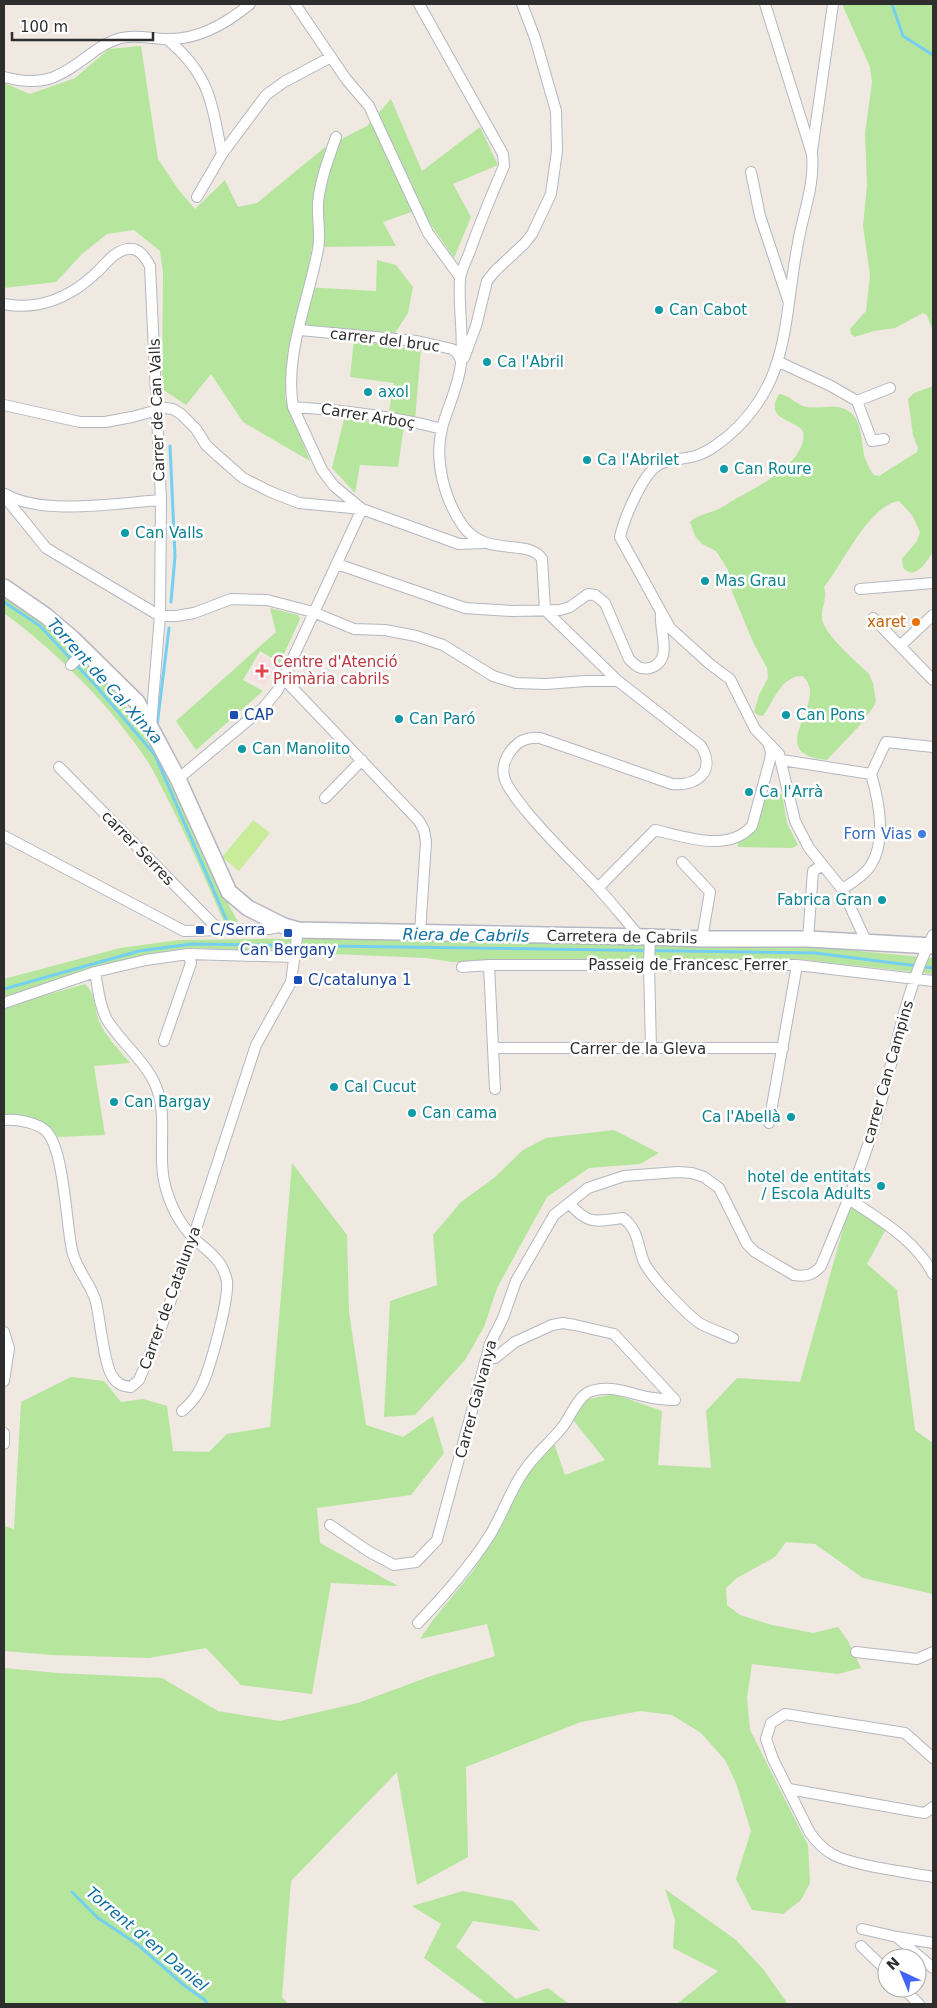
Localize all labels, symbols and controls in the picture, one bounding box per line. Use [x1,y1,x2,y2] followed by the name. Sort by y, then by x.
[12,10,154,42] scale bar
[20,18,68,36] text: 100 m
[669,301,747,319] place label: Can Cabot
[653,304,665,316] marker: Can Cabot
[329,324,441,356] street label: carrer del bruc
[145,338,168,482] street label: Carrer de Can Valls
[497,353,564,371] place label: Ca l'Abril
[481,356,493,368] marker: Ca l'Abril
[378,383,409,401] place label: axol
[362,386,374,398] marker: axol
[320,400,416,432] street label: Carrer Arboç
[597,451,679,469] place label: Ca l'Abrilet
[581,454,593,466] marker: Ca l'Abrilet
[734,460,811,478] place label: Can Roure
[718,463,730,475] marker: Can Roure
[135,524,204,542] place label: Can Valls
[119,527,131,539] marker: Can Valls
[715,572,786,590] place label: Mas Grau
[699,575,711,587] marker: Mas Grau
[867,613,906,631] place label: xaret
[44,614,166,748] water label: Torrent de Cal Xinxa
[910,616,922,628] marker: xaret
[273,653,398,688] place label: Centre d'Atenció Primària cabrils
[255,664,269,678] marker: Centre d'Atenció Primària cabrils
[244,706,274,724] place label: CAP
[796,706,865,724] place label: Can Pons
[228,709,240,721] marker: CAP
[780,709,792,721] marker: Can Pons
[409,710,476,728] place label: Can Paró
[393,713,405,725] marker: Can Paró
[252,740,350,758] place label: Can Manolito
[236,743,248,755] marker: Can Manolito
[759,783,823,801] place label: Ca l'Arrà
[743,786,755,798] marker: Ca l'Arrà
[98,807,178,889] street label: carrer Serres
[843,825,912,843] place label: Forn Vias
[916,828,928,840] marker: Forn Vias
[777,891,872,909] place label: Fabrica Gran
[876,894,888,906] marker: Fabrica Gran
[210,921,266,939] place label: C/Serra
[194,924,206,936] marker: C/Serra
[402,924,530,946] water label: Riera de Cabrils
[282,927,294,939] marker: Can Bergany
[546,927,698,947] street label: Carretera de Cabrils
[240,941,336,959] place label: Can Bergany
[588,956,788,974] street label: Passeig de Francesc Ferrer
[308,971,412,989] place label: C/catalunya 1
[292,974,304,986] marker: C/catalunya 1
[859,998,917,1146] street label: carrer Can Campins
[570,1040,706,1058] street label: Carrer de la Gleva
[344,1078,416,1096] place label: Cal Cucut
[328,1081,340,1093] marker: Cal Cucut
[124,1093,211,1111] place label: Can Bargay
[108,1096,120,1108] marker: Can Bargay
[422,1104,497,1122] place label: Can cama
[406,1107,418,1119] marker: Can cama
[702,1108,781,1126] place label: Ca l'Abellà
[785,1111,797,1123] marker: Ca l'Abellà
[747,1168,871,1203] place label: hotel de entitats / Escola Adults
[875,1180,887,1192] marker: hotel de entitats / Escola Adults
[136,1224,204,1372] street label: Carrer de Catalunya
[451,1338,501,1460] street label: Carrer Galvanya
[82,1883,212,1996] water label: Torrent d'en Daniel
[877,1948,927,1998] north arrow
[883,1954,903,1973] text: N

